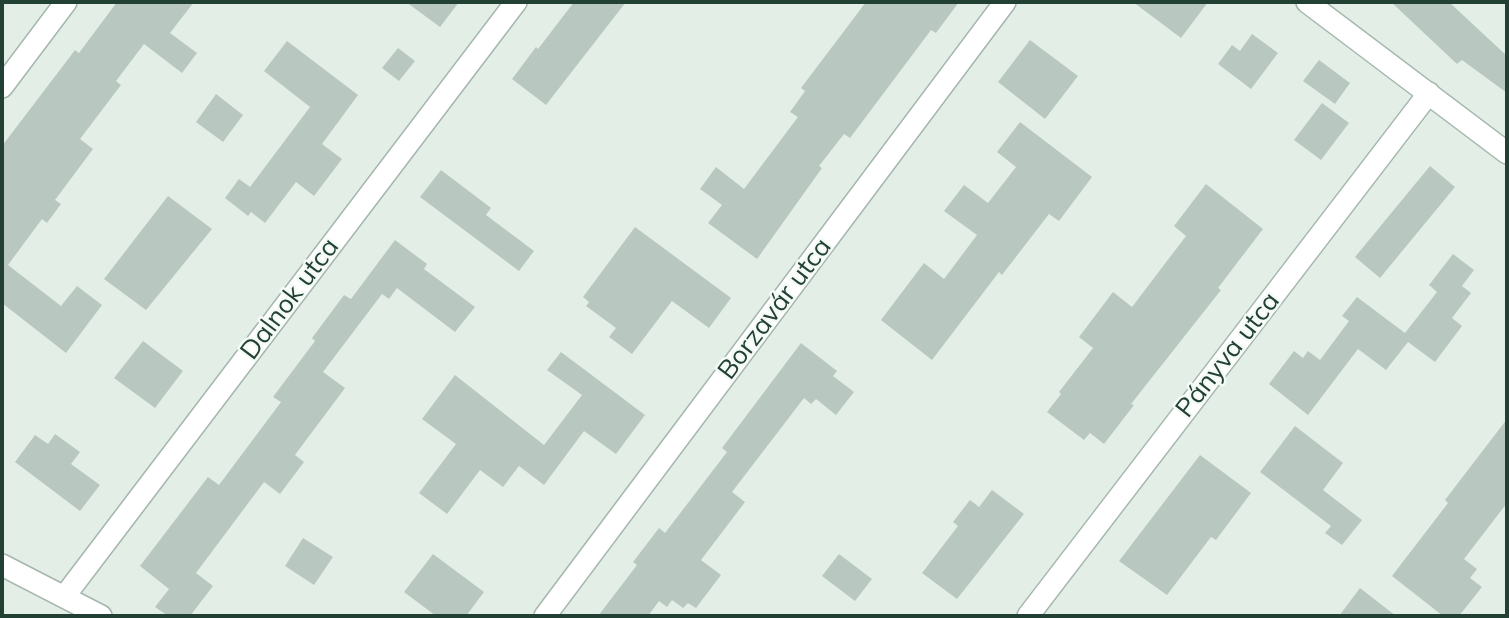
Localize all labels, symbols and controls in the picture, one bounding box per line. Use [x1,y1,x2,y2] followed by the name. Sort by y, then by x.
[234,232,346,366] street label: Dalnok utca
[712,232,838,386] street label: Borzavár utca
[1170,286,1286,424] street label: Pányva utca

